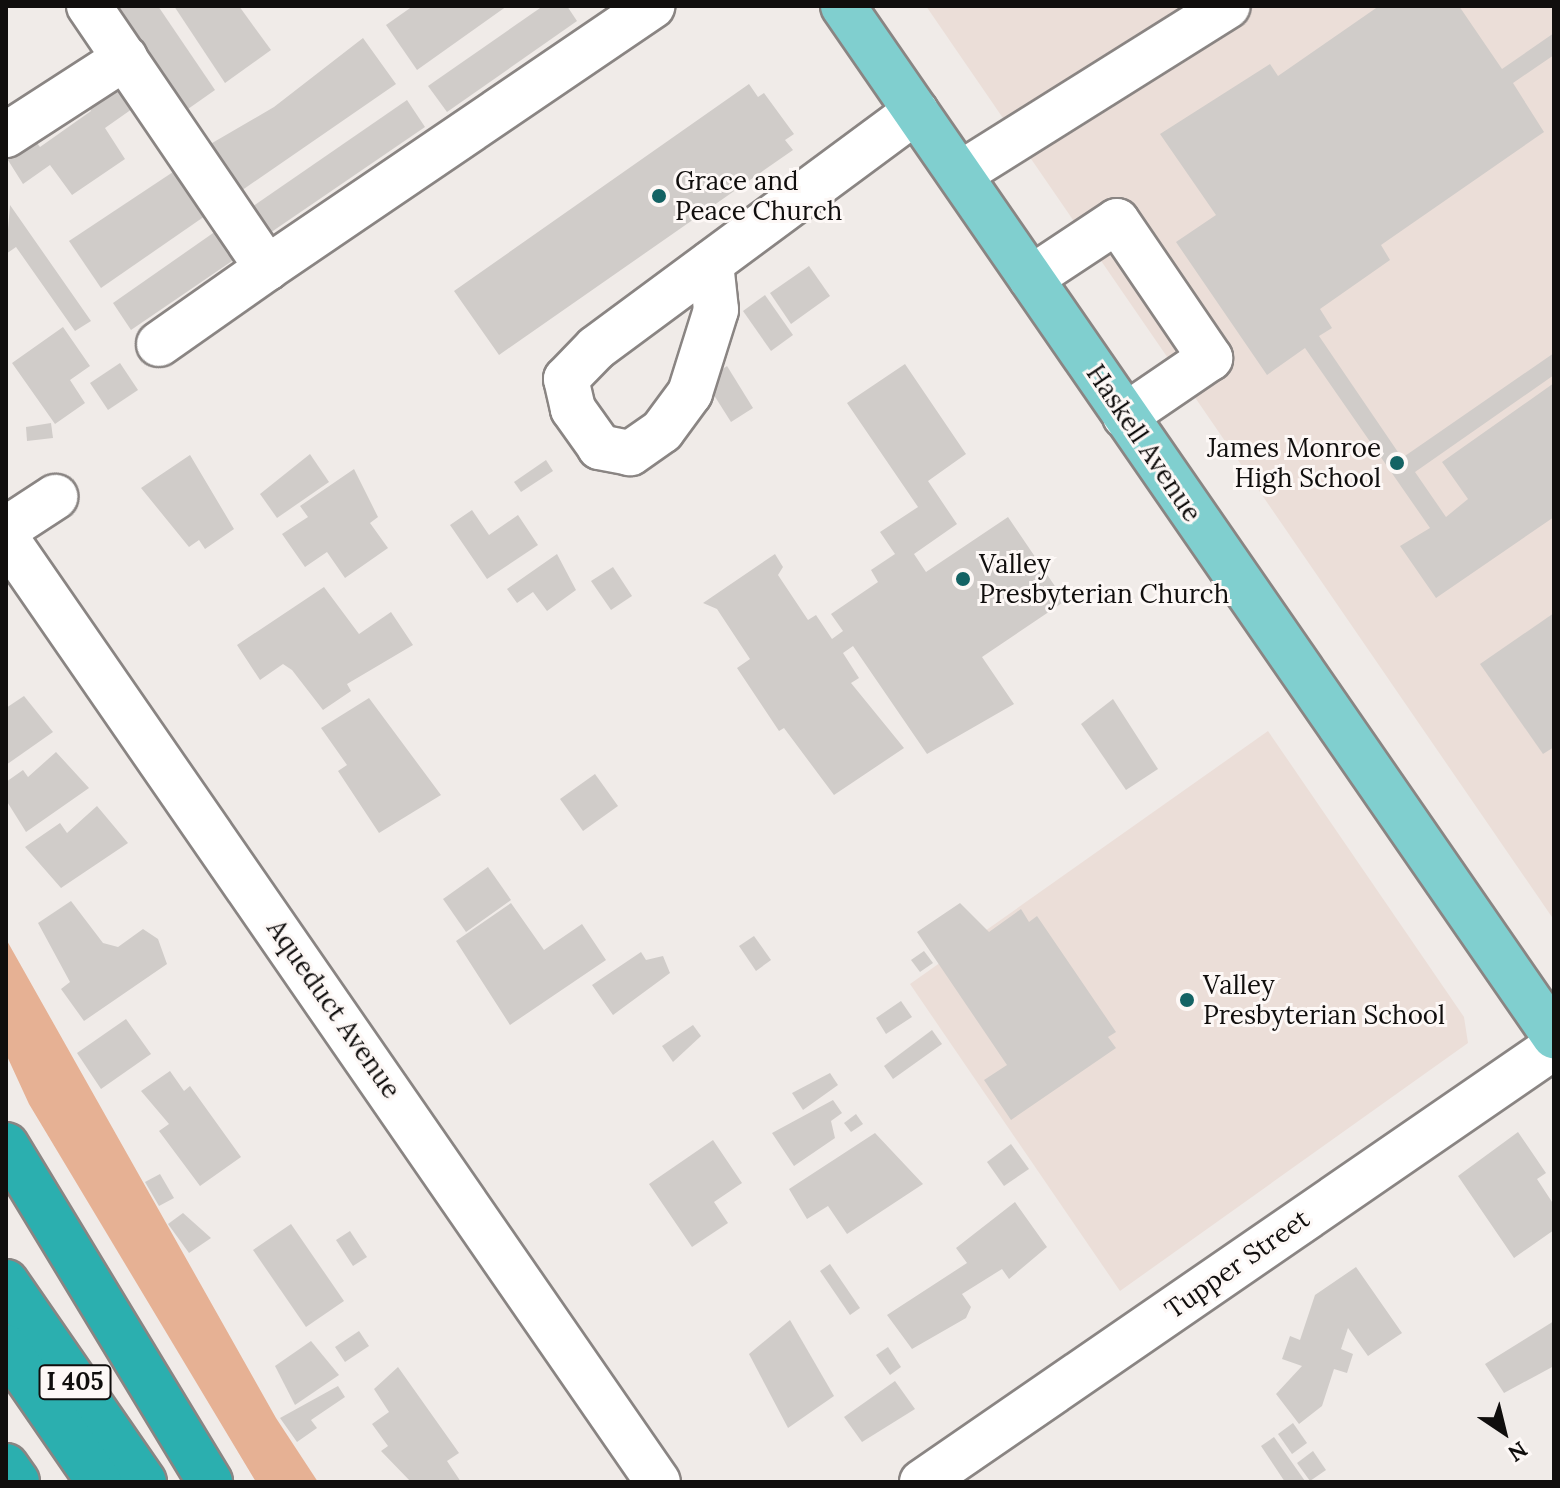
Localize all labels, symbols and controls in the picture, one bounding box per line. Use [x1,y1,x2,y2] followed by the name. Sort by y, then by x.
[675,165,842,226] place label: Grace and Peace Church
[650,187,668,205] marker: Grace and Peace Church
[1080,359,1208,527] street label: Haskell Avenue
[1207,432,1381,494] place label: James Monroe High School
[1388,454,1406,472] marker: James Monroe High School
[979,548,1229,610] place label: Valley Presbyterian Church
[954,570,972,588] marker: Valley Presbyterian Church
[261,914,407,1104] street label: Aqueduct Avenue
[1203,969,1445,1030] place label: Valley Presbyterian School
[1178,991,1196,1009] marker: Valley Presbyterian School
[1159,1203,1315,1325] street label: Tupper Street
[37,1362,113,1402] road number: I 405
[1464,1392,1544,1472] north arrow
[1503,1435,1533,1468] text: N

